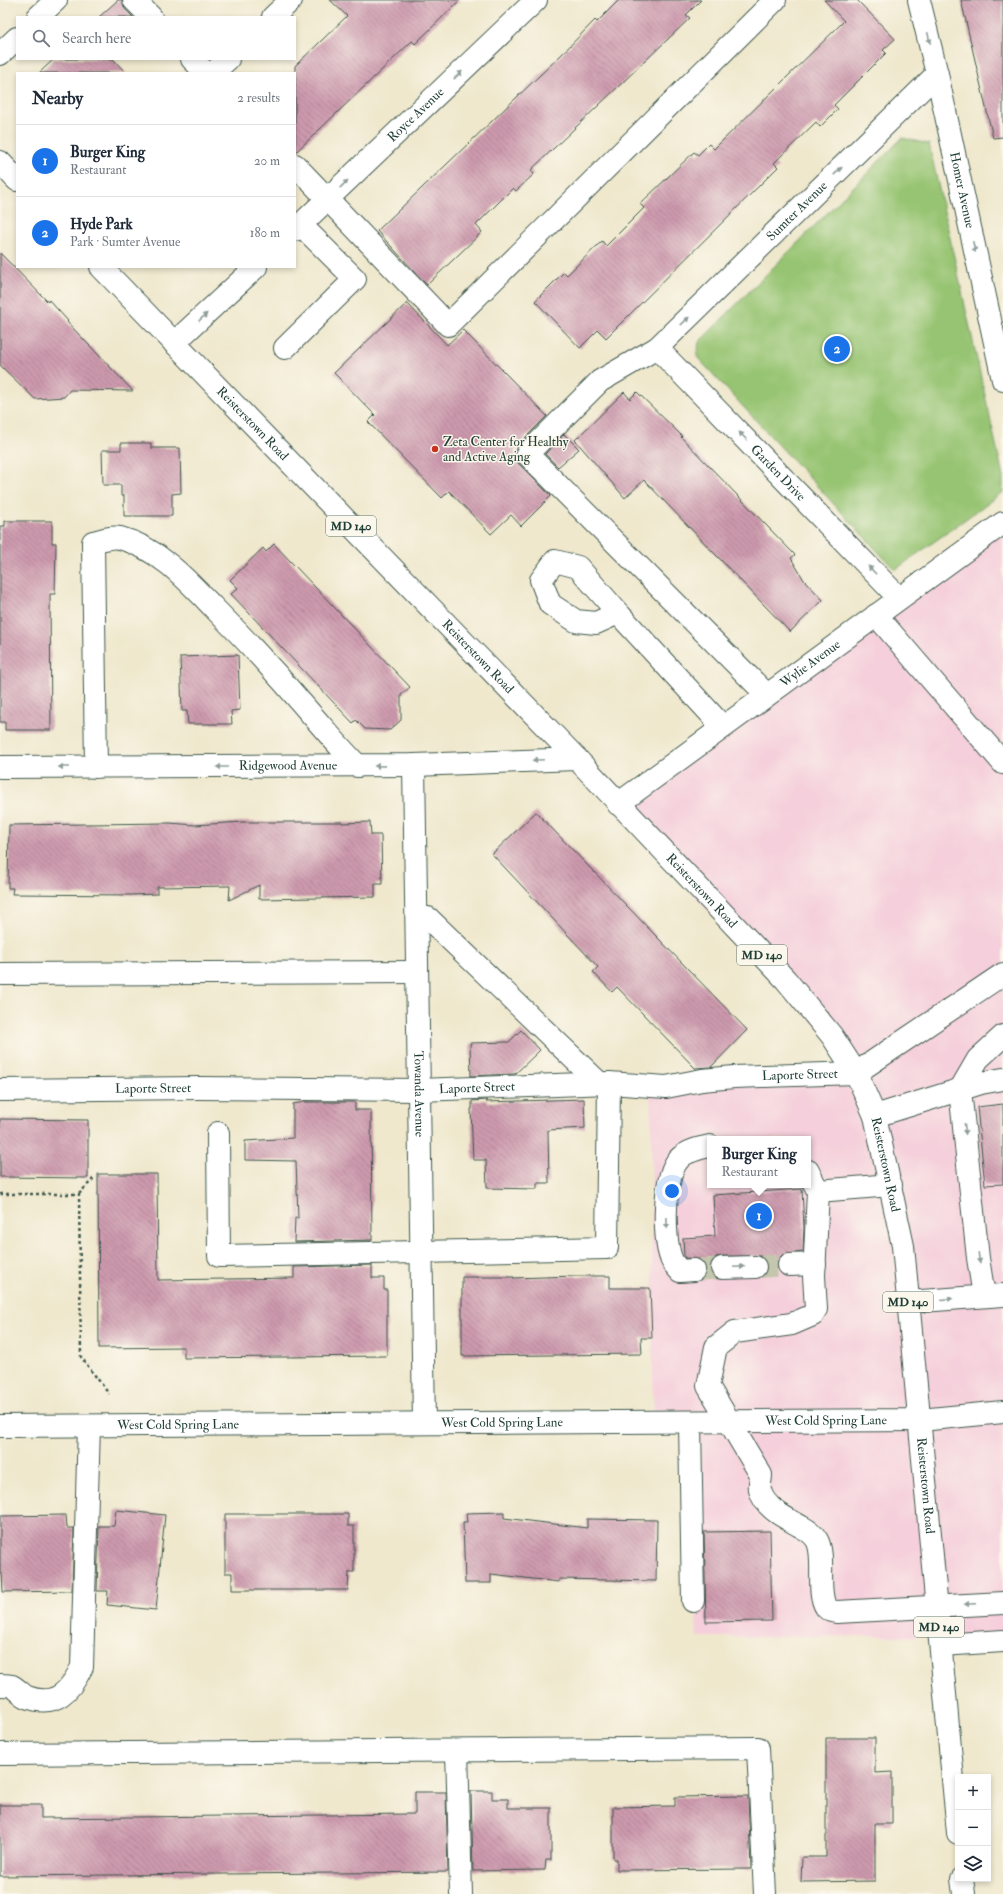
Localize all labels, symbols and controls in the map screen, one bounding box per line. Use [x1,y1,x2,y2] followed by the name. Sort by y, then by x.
[16,16,296,60] search box
[30,27,52,49] icon: search
[62,29,131,48] text: Search here
[926,32,932,44] one-way arrow
[453,70,463,80] one-way arrow
[384,84,448,145] street label: Royce Avenue
[32,88,83,109] text: Nearby
[237,90,280,106] text: 2 results
[70,143,145,162] text: Burger King
[946,151,978,230] street label: Homer Avenue
[43,153,47,169] text: 1
[254,153,280,169] text: 20 m
[70,162,126,178] text: Restaurant
[833,166,843,176] one-way arrow
[763,177,831,244] street label: Sumter Avenue
[339,179,349,189] one-way arrow
[70,215,133,234] text: Hyde Park
[42,225,48,241] text: 2
[250,225,280,241] text: 180 m
[70,234,180,250] text: Park · Sumter Avenue
[972,241,978,253] one-way arrow
[198,312,208,321] one-way arrow
[680,316,690,326] one-way arrow
[824,334,850,364] pin: 2
[213,383,292,464] street label: Reisterstown Road
[739,432,748,441] one-way arrow
[443,434,569,465] place label: Zeta Center for Healthy and Active Aging
[747,442,809,505] street label: Garden Drive
[430,444,440,454] marker: Zeta Center for Healthy and Active Aging
[326,516,376,536] road number: MD 140
[867,565,877,575] one-way arrow
[439,616,518,697] street label: Reisterstown Road
[776,636,844,692] street label: Wylie Avenue
[239,757,338,774] street label: Ridgewood Avenue
[532,757,544,764] one-way arrow
[373,763,386,769] one-way arrow
[57,764,70,770] one-way arrow
[215,764,228,770] one-way arrow
[663,850,741,932] street label: Reisterstown Road
[737,945,787,965] road number: MD 140
[410,1051,428,1138] street label: Towanda Avenue
[762,1066,838,1085] street label: Laporte Street
[439,1078,515,1098] street label: Laporte Street
[115,1080,191,1098] street label: Laporte Street
[867,1116,904,1214] street label: Reisterstown Road
[961,1123,968,1135] one-way arrow
[707,1136,811,1188] popup
[721,1145,797,1164] text: Burger King
[721,1164,778,1180] text: Restaurant
[662,1181,682,1201] your location
[746,1201,772,1231] pin: 1
[664,1217,670,1230] one-way arrow
[976,1252,982,1264] one-way arrow
[733,1264,745,1271] one-way arrow
[883,1292,933,1312] road number: MD 140
[941,1296,953,1303] one-way arrow
[764,1412,888,1430] street label: West Cold Spring Lane
[440,1414,564,1432] street label: West Cold Spring Lane
[116,1416,240,1434] street label: West Cold Spring Lane
[913,1437,938,1535] street label: Reisterstown Road
[963,1601,976,1607] one-way arrow
[914,1617,964,1637] road number: MD 140
[955,1774,991,1882] map controls
[955,1774,991,1810] button: +
[955,1810,991,1846] button: −
[955,1846,991,1882] button: layers

